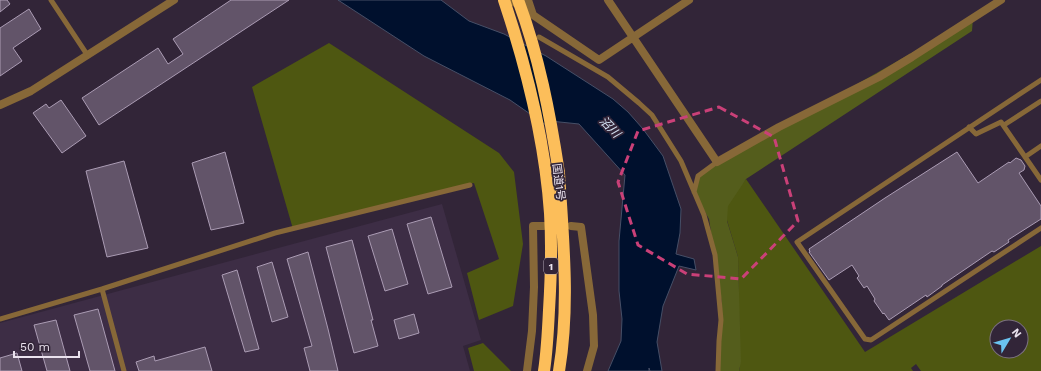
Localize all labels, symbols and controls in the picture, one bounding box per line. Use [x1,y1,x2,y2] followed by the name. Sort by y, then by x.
[597,113,625,142] water label: 沼川
[550,163,567,201] street label: 国道1号
[544,258,558,274] road number: 1
[989,319,1029,359] north arrow
[1009,326,1024,340] text: N
[14,333,79,359] scale bar
[20,340,50,354] text: 50 m

